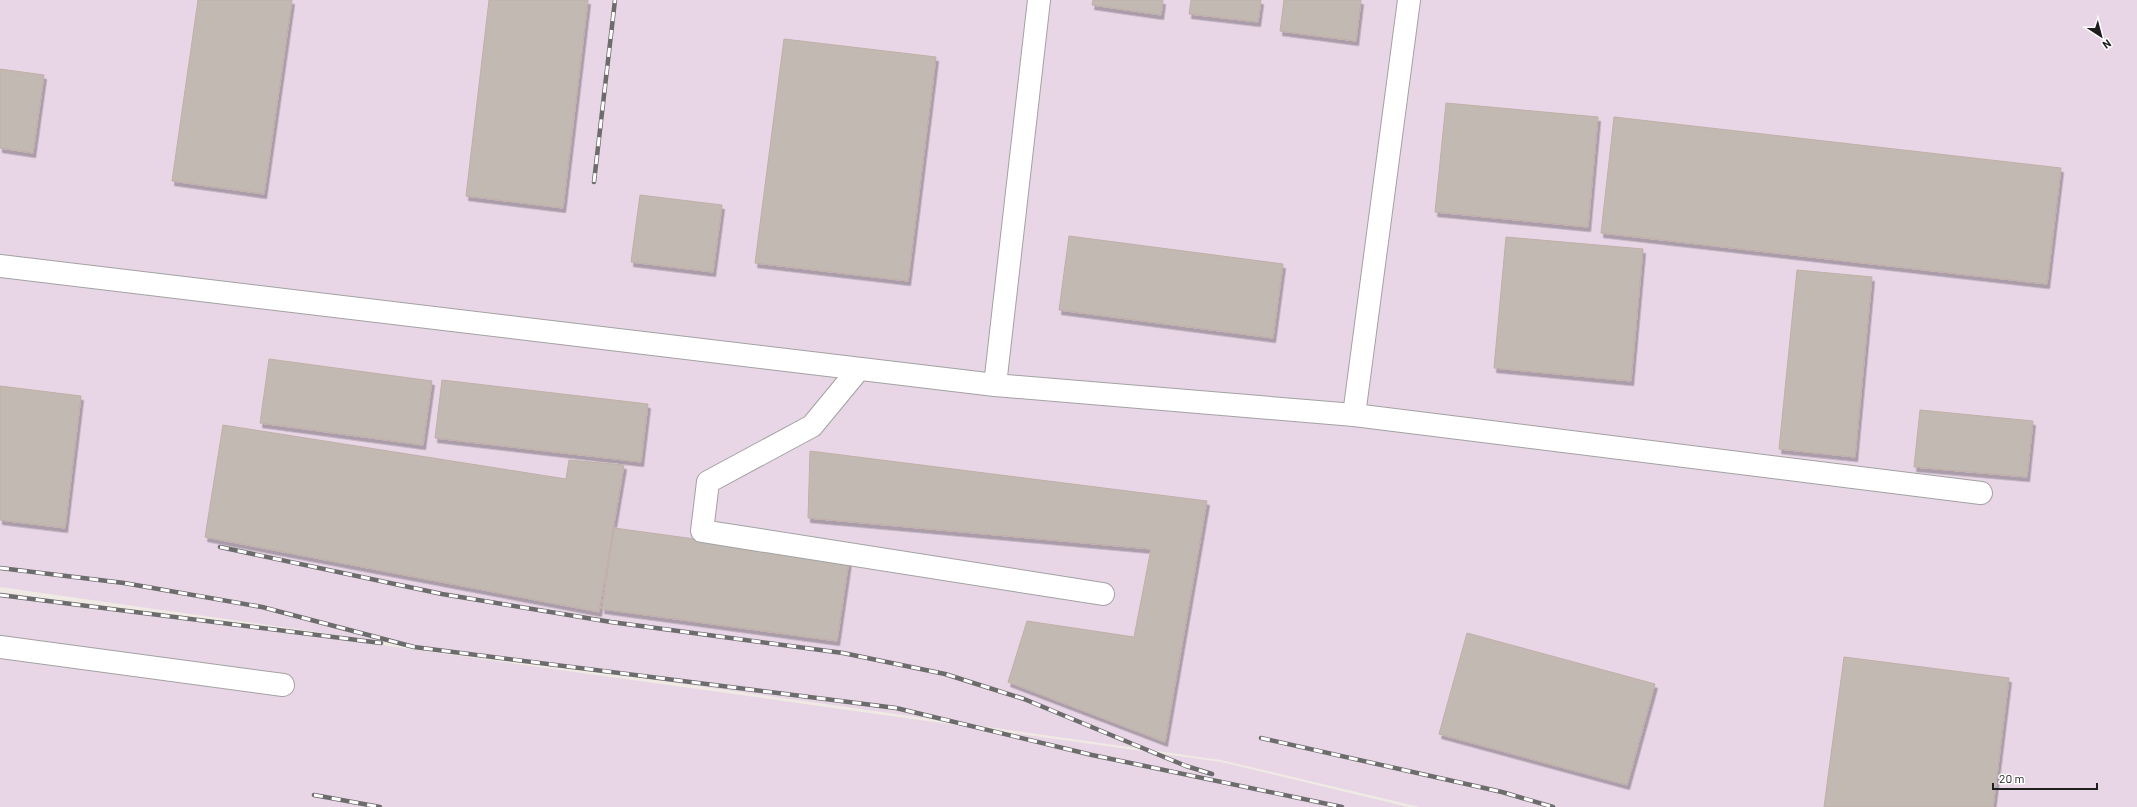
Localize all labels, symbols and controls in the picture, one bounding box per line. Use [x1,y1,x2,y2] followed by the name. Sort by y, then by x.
[2081,16,2121,56] north arrow
[2100,37,2114,52] text: N
[1993,765,2097,791] scale bar
[1999,771,2025,785] text: 20 m

